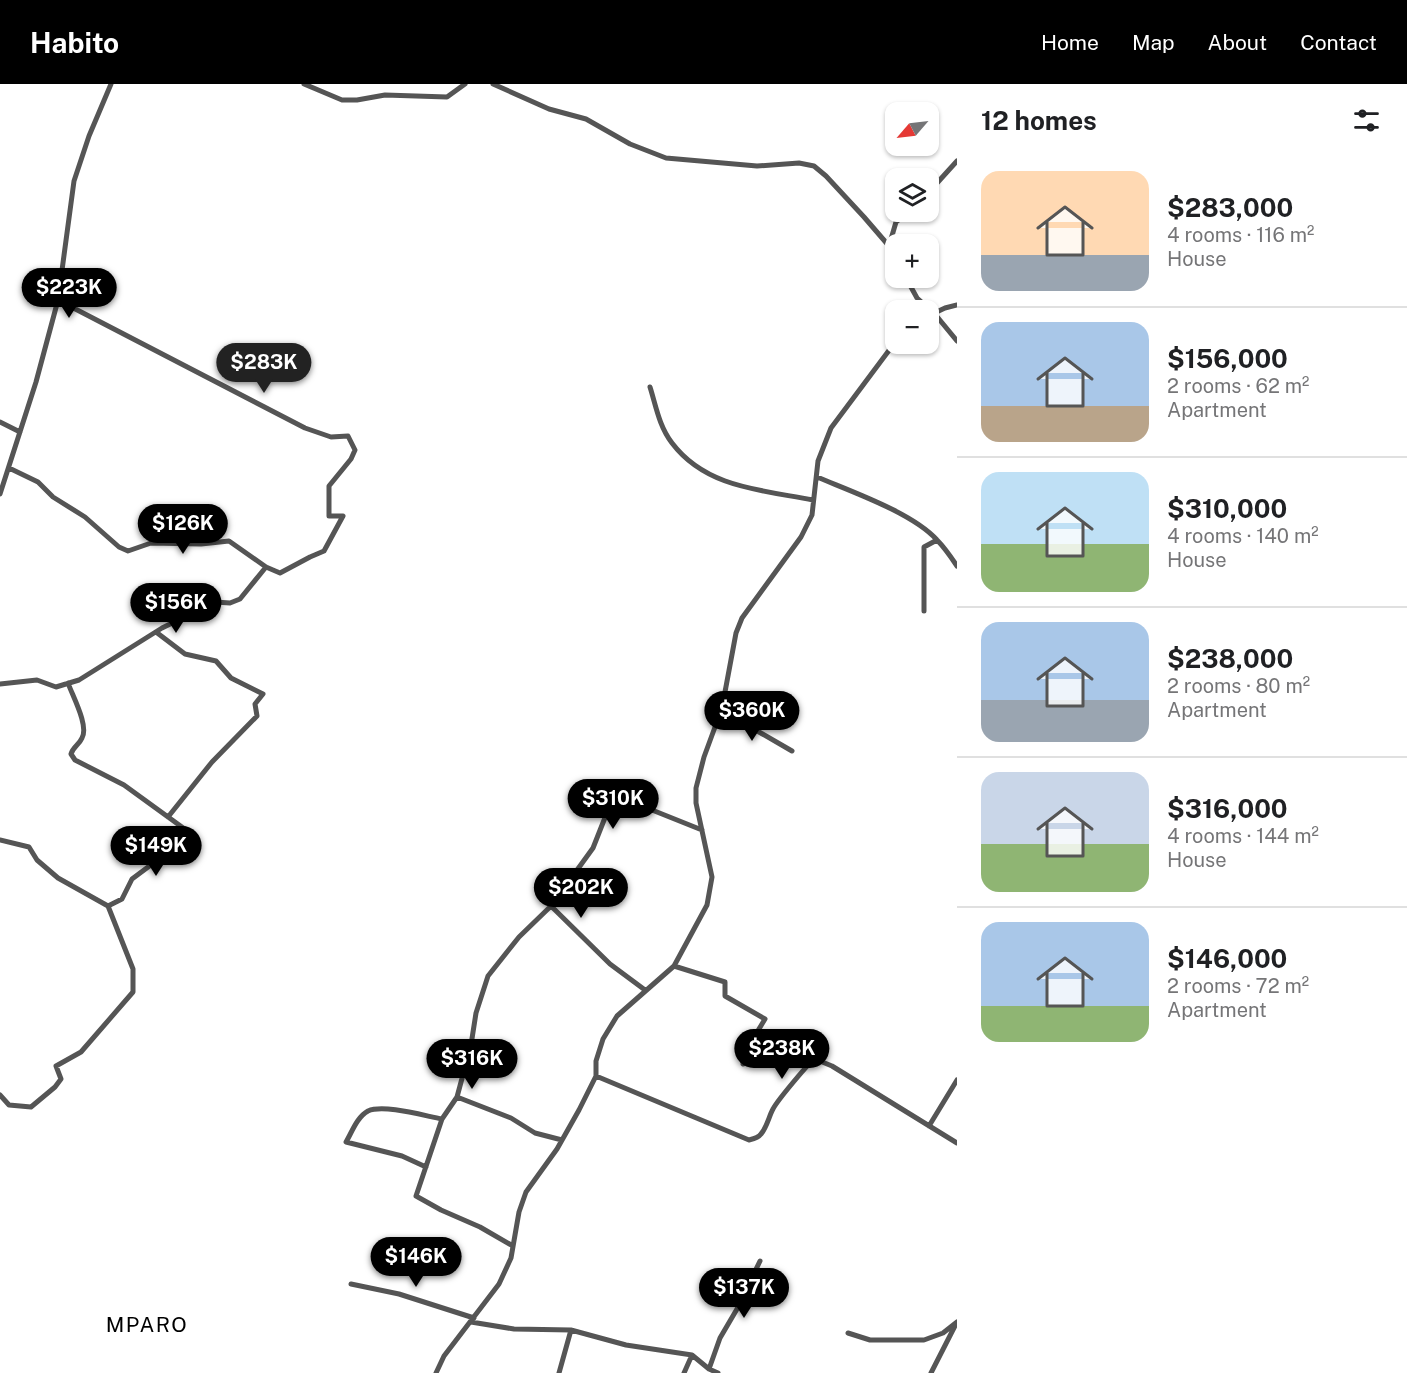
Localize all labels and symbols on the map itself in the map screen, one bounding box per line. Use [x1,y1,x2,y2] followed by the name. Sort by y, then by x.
[885,102,939,156] north arrow
[27,268,111,319] pin: $223K
[222,343,306,394] pin: $283K
[141,504,225,555] pin: $126K
[134,583,218,634] pin: $156K
[710,691,794,742] pin: $360K
[571,779,655,830] pin: $310K
[114,826,198,877] pin: $149K
[539,868,623,919] pin: $202K
[740,1029,824,1080] pin: $238K
[430,1039,514,1090] pin: $316K
[374,1237,458,1288] pin: $146K
[702,1268,786,1319] pin: $137K
[106,1312,188,1337] district label: MPARO

